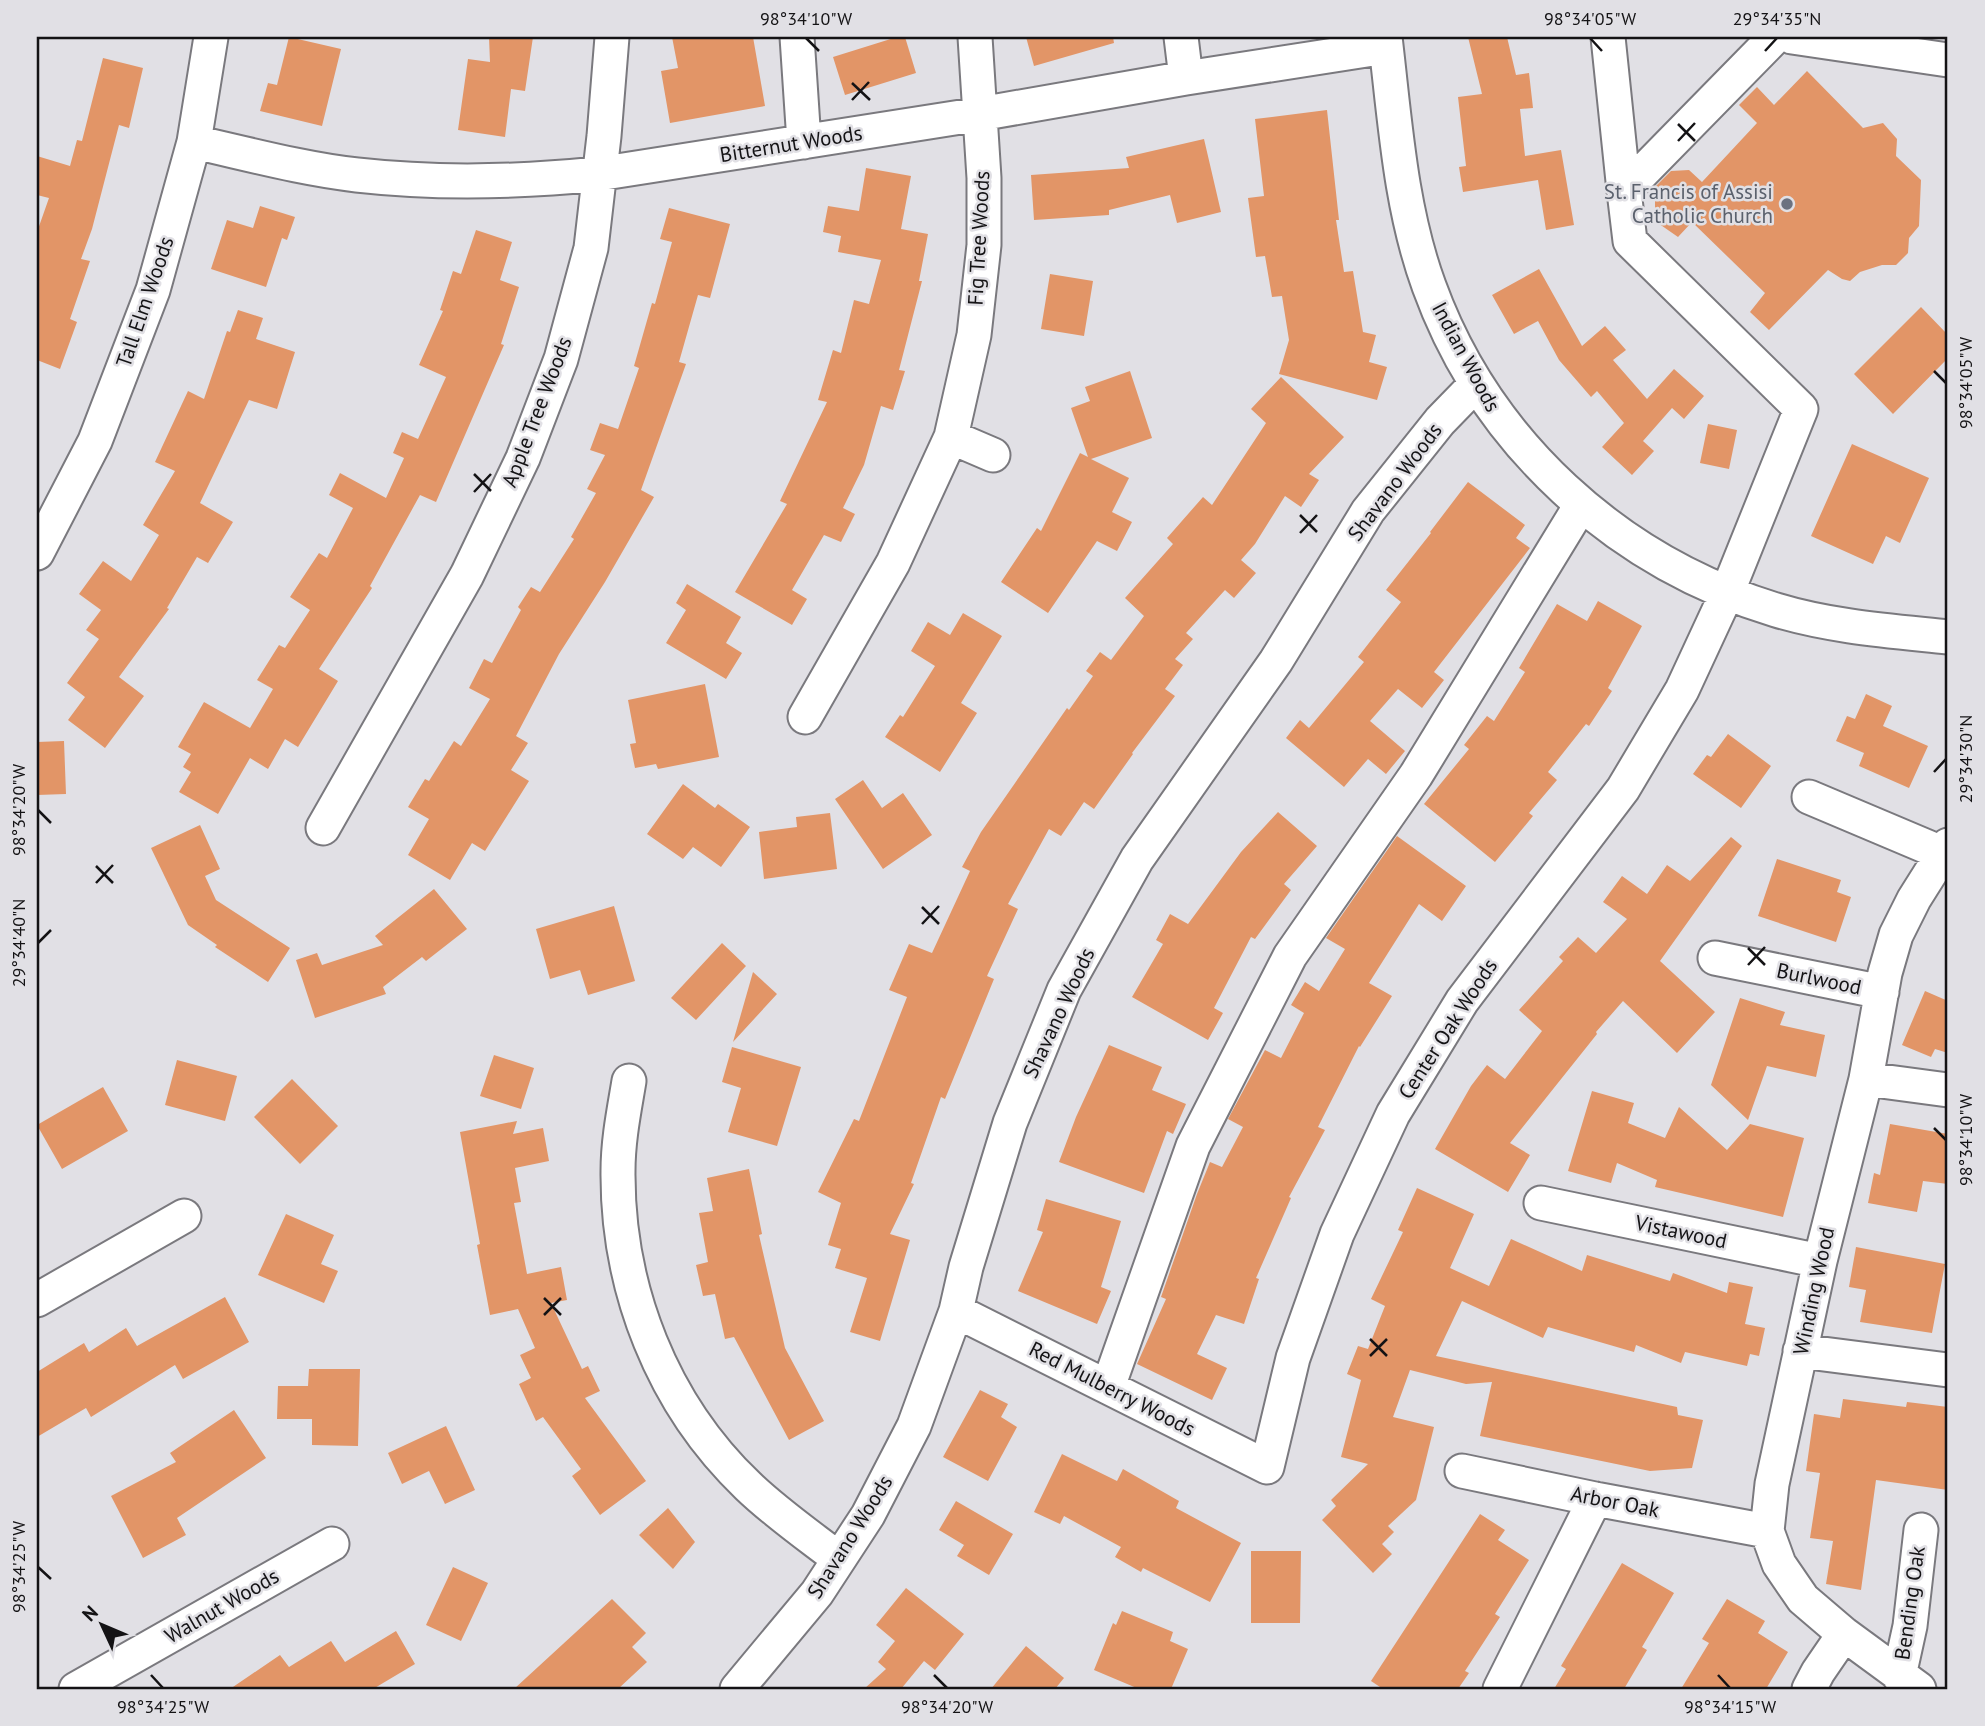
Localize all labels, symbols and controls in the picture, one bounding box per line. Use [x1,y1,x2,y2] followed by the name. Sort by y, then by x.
[760,7,852,30] text: 98°34'10"W
[1544,7,1636,30] text: 98°34'05"W
[1733,7,1821,30] text: 29°34'35"N
[718,119,864,168] street label: Bitternut Woods
[961,170,996,306] street label: Fig Tree Woods
[1604,178,1773,229] place label: St. Francis of Assisi Catholic Church
[1779,196,1795,212] marker: St. Francis of Assisi Catholic Church
[110,233,180,371] street label: Tall Elm Woods
[1426,297,1507,416] street label: Indian Woods
[495,333,578,491] street label: Apple Tree Woods
[1954,337,1977,429] text: 98°34'05"W
[1341,417,1448,546] street label: Shavano Woods
[1954,715,1977,803] text: 29°34'30"N
[7,764,30,856] text: 98°34'20"W
[7,899,30,987] text: 29°34'40"N
[1017,943,1101,1082] street label: Shavano Woods
[1392,953,1503,1104] street label: Center Oak Woods
[1774,956,1864,1001] street label: Burlwood
[1954,1094,1977,1186] text: 98°34'10"W
[1632,1208,1729,1254] street label: Vistawood
[1787,1225,1840,1357] street label: Winding Wood
[1025,1335,1200,1442] street label: Red Mulberry Woods
[801,1470,898,1604] street label: Shavano Woods
[1569,1480,1662,1523] street label: Arbor Oak
[7,1521,30,1613] text: 98°34'25"W
[1888,1544,1931,1662] street label: Bending Oak
[160,1562,284,1649] street label: Walnut Woods
[66,1590,136,1660] north arrow
[77,1600,103,1626] text: N
[117,1695,209,1718] text: 98°34'25"W
[901,1695,993,1718] text: 98°34'20"W
[1684,1695,1776,1718] text: 98°34'15"W

